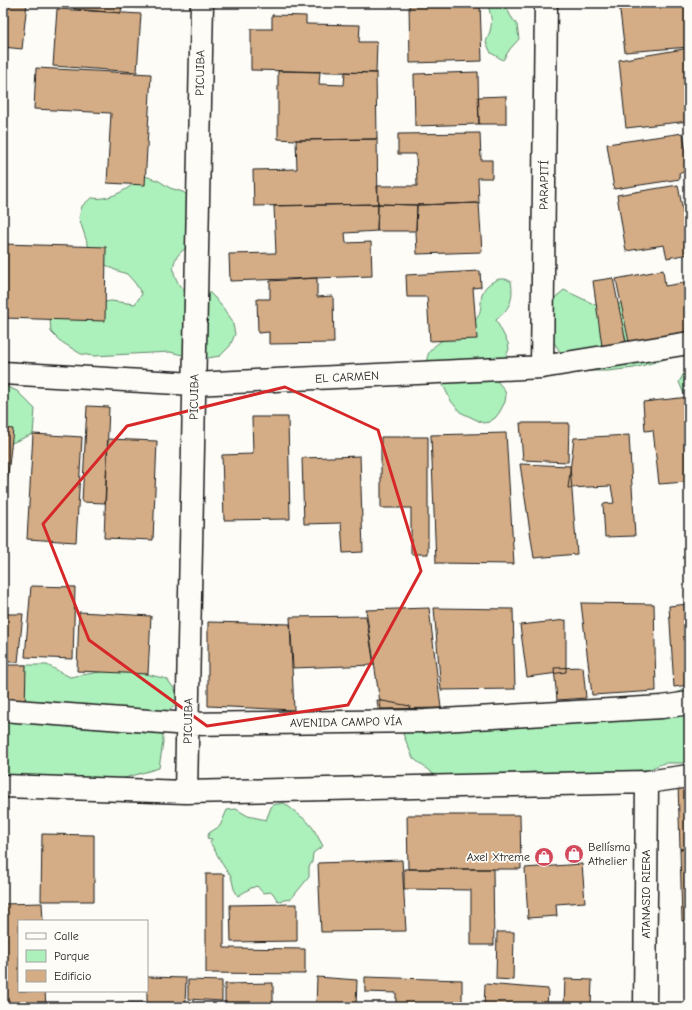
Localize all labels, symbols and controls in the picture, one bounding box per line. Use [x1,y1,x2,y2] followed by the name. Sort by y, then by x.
[193,50,207,96] street label: PICUIBA
[537,160,551,210] street label: PARAPITÍ
[315,368,379,386] street label: EL CARMEN
[187,374,201,420] street label: PICUIBA
[181,698,195,744] street label: PICUIBA
[290,714,402,730] street label: AVENIDA CAMPO VÍA
[588,840,631,868] place label: Bellísma Athelier
[563,843,585,865] shop icon: Bellísma Athelier
[533,846,555,868] shop icon: Axel Xtreme
[639,849,653,939] street label: ATANASIO RIERA
[467,850,530,864] place label: Axel Xtreme
[18,920,148,992] legend
[54,929,79,943] text: Calle
[54,949,89,963] text: Parque
[54,969,91,983] text: Edificio

